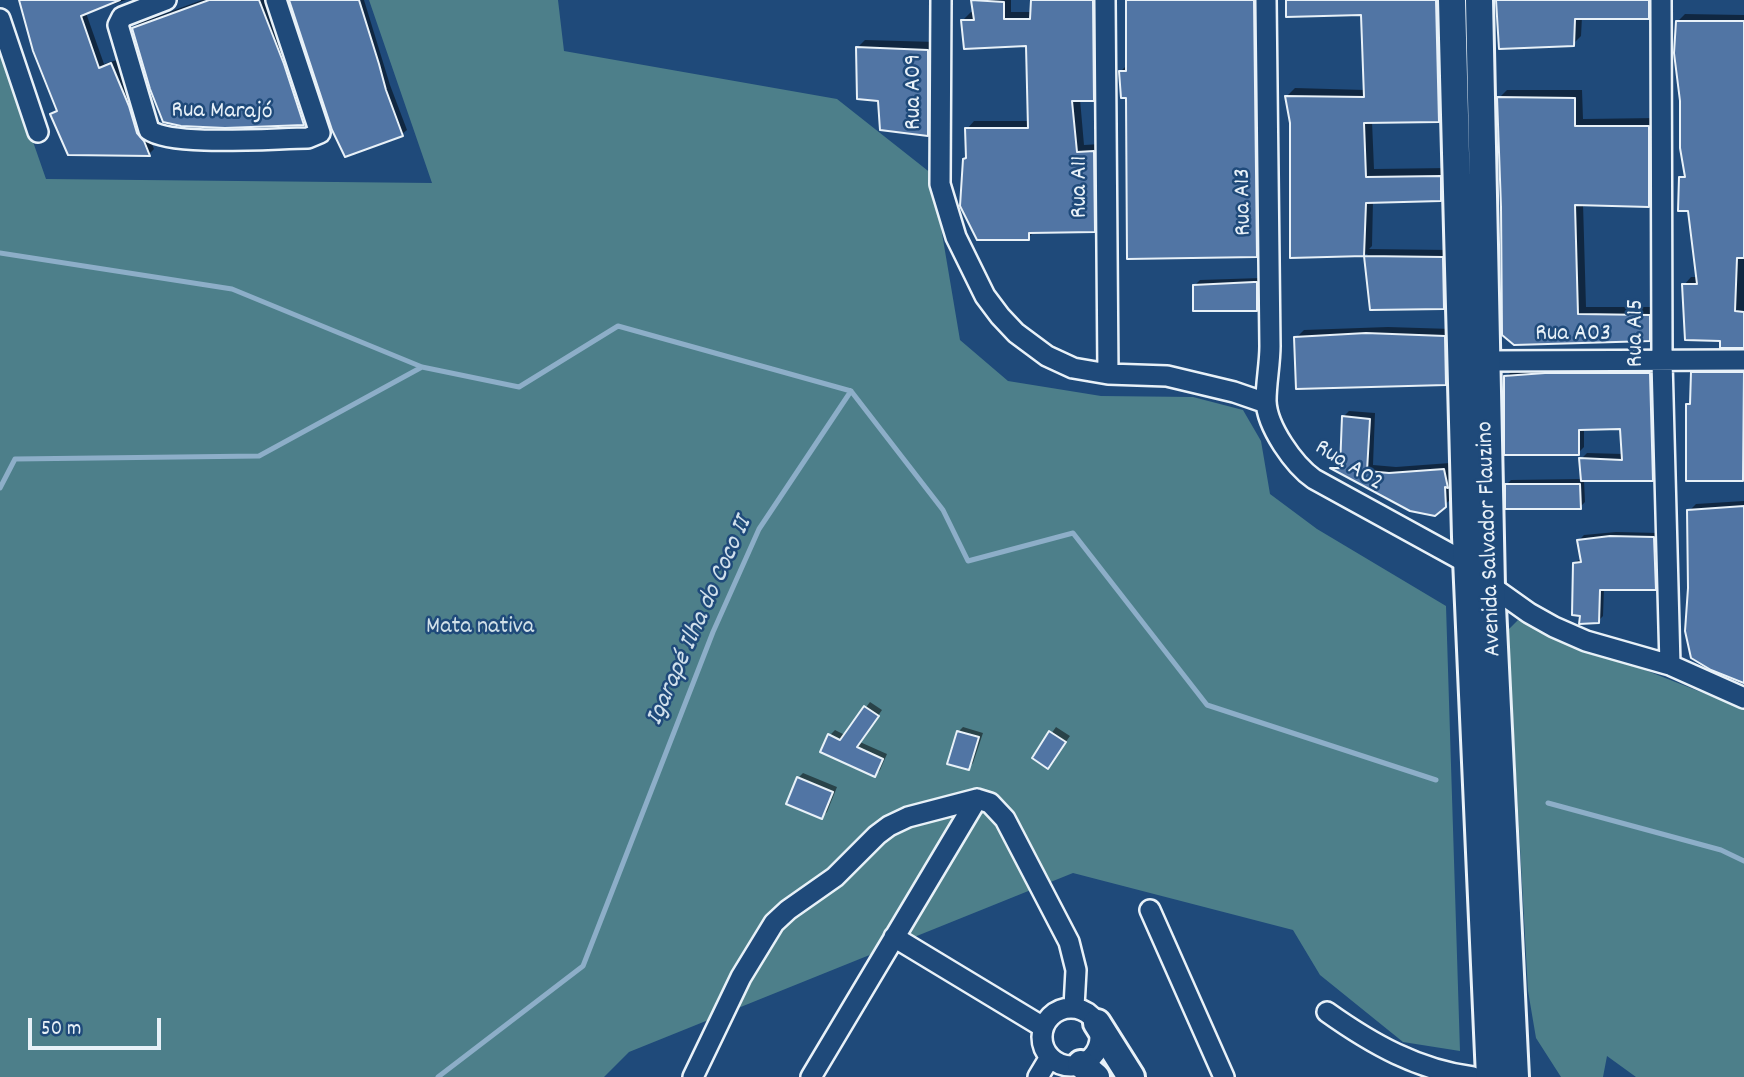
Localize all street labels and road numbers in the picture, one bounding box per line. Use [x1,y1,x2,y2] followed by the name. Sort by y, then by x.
[902,54,930,130] street label: Rua A09
[171,98,273,128] street label: Rua Marajó
[1068,156,1096,218] street label: Rua A11
[1230,168,1260,236] street label: Rua A13
[1624,299,1652,367] street label: Rua A15
[1535,322,1611,350] street label: Rua A03
[1472,421,1510,657] street label: Avenida Salvador Flauzino
[1308,435,1388,499] street label: Rua A02

